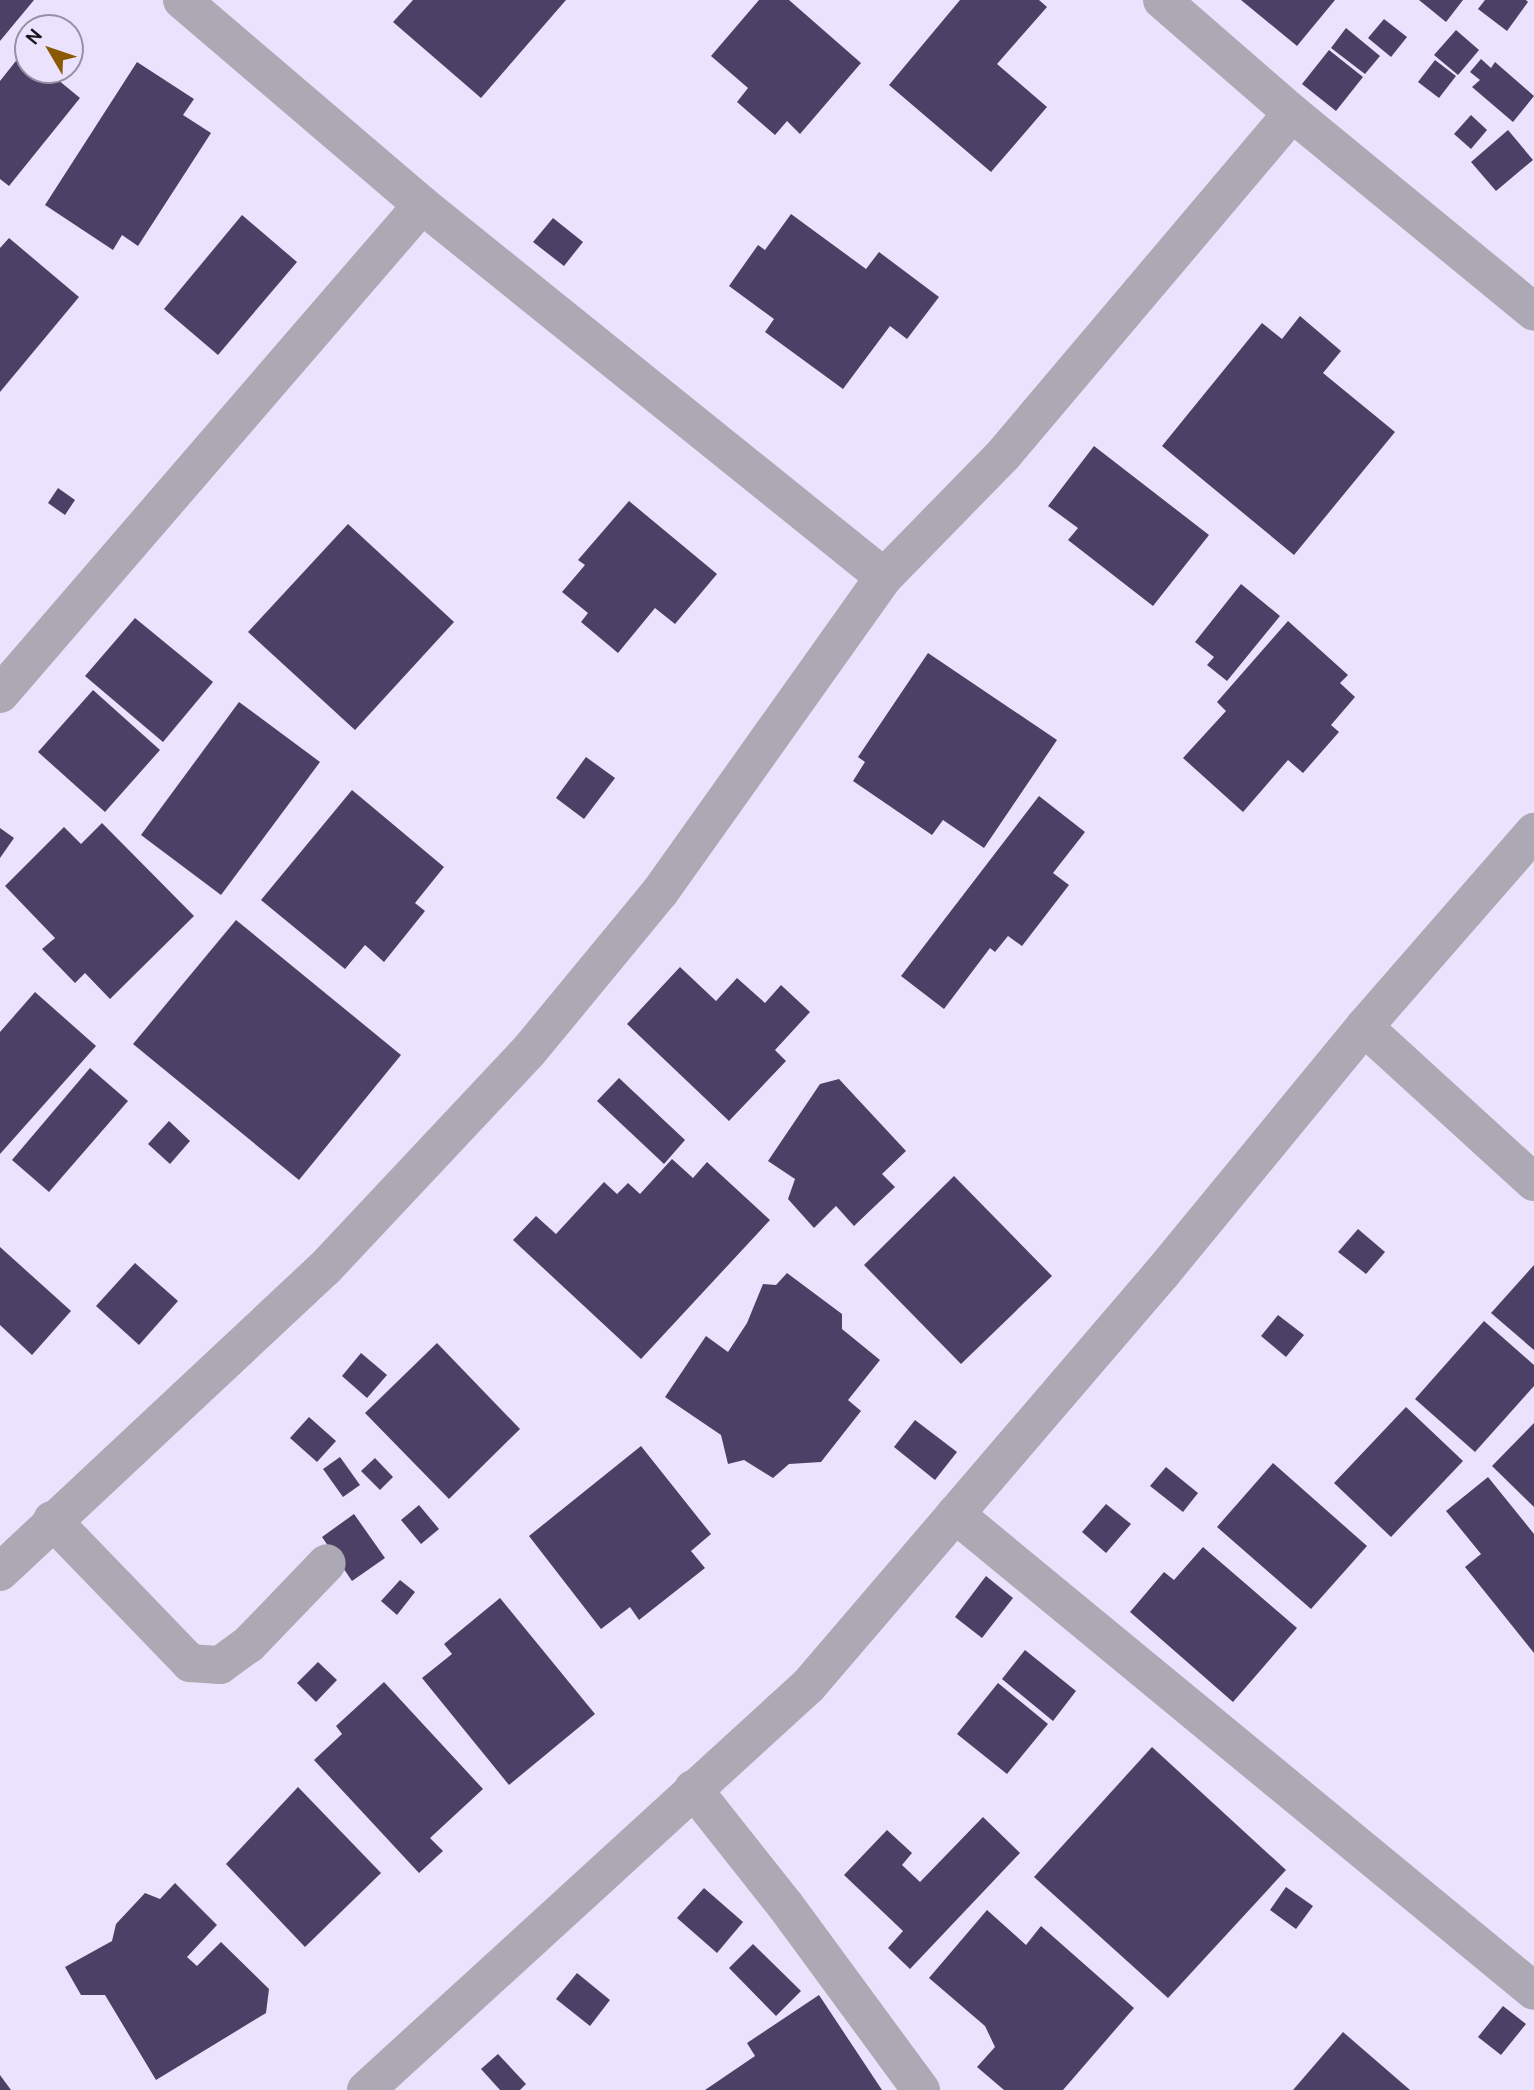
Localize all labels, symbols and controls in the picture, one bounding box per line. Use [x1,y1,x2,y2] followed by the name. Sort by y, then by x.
[14,14,84,84] north arrow
[21,24,47,49] text: N

